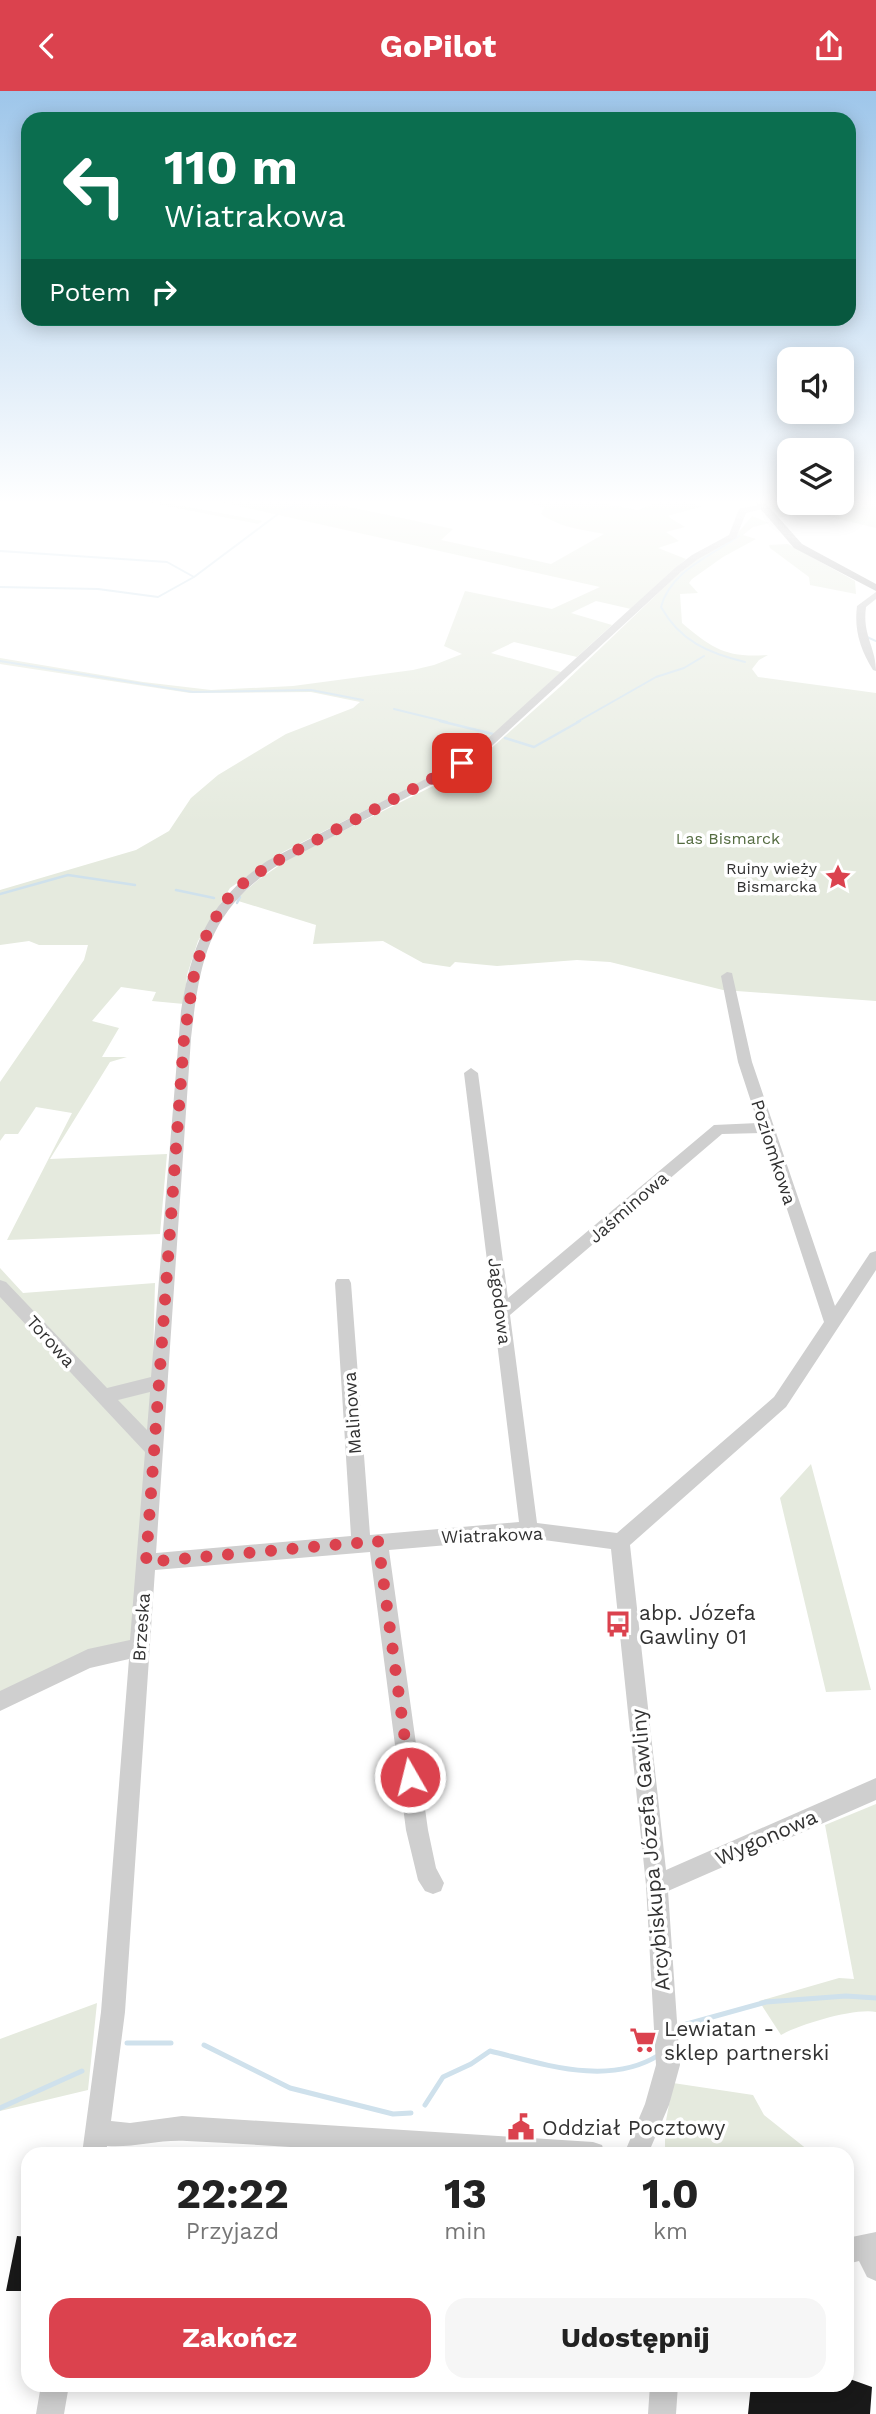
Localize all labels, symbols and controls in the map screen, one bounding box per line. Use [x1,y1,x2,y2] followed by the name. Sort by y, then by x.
[28,27,66,65] icon: back
[380,27,496,65] text: GoPilot
[810,27,848,65] icon: share
[164,138,298,196] text: 110 m
[49,140,140,231] icon: left
[164,197,346,235] text: Wiatrakowa
[145,273,183,311] icon: right
[49,277,131,307] text: Potem
[777,347,854,515] map controls
[777,347,854,424] button: sound
[777,438,854,515] button: layers
[432,733,492,793] pin
[443,744,481,782] icon: arrive
[676,829,780,848] park label: Las Bismarck
[726,859,818,896] place label: Ruiny wieży Bismarcka
[823,862,853,892] place icon: Ruiny wieży Bismarcka
[747,1097,801,1207] street label: Poziomkowa
[584,1167,672,1247] street label: Jaśminowa
[484,1256,516,1346] street label: Jagodowa
[22,1311,80,1371] street label: Torowa
[339,1371,365,1455] street label: Malinowa
[441,1523,543,1547] street label: Wiatrakowa
[128,1592,154,1662] street label: Brzeska
[639,1600,756,1649] place label: abp. Józefa Gawliny 01
[603,1609,633,1639] bus stop icon: abp. Józefa Gawliny 01
[625,1708,675,1992] street label: Arcybiskupa Józefa Gawliny
[373,1740,447,1814] position arrow
[711,1803,821,1871] street label: Wygonowa
[664,2016,829,2065] place label: Lewiatan - sklep partnerski
[628,2025,658,2055] supermarket icon: Lewiatan - sklep partnerski
[506,2112,536,2142] public building icon: Oddział Pocztowy
[542,2115,726,2140] place label: Oddział Pocztowy
[176,2169,289,2218] text: 22:22
[444,2169,487,2218] text: 13
[642,2169,699,2218] text: 1.0
[186,2218,279,2245] text: Przyjazd
[444,2218,487,2245] text: min
[653,2218,688,2245] text: km
[49,2298,431,2378] button: Zakończ
[445,2298,826,2378] button: Udostępnij

